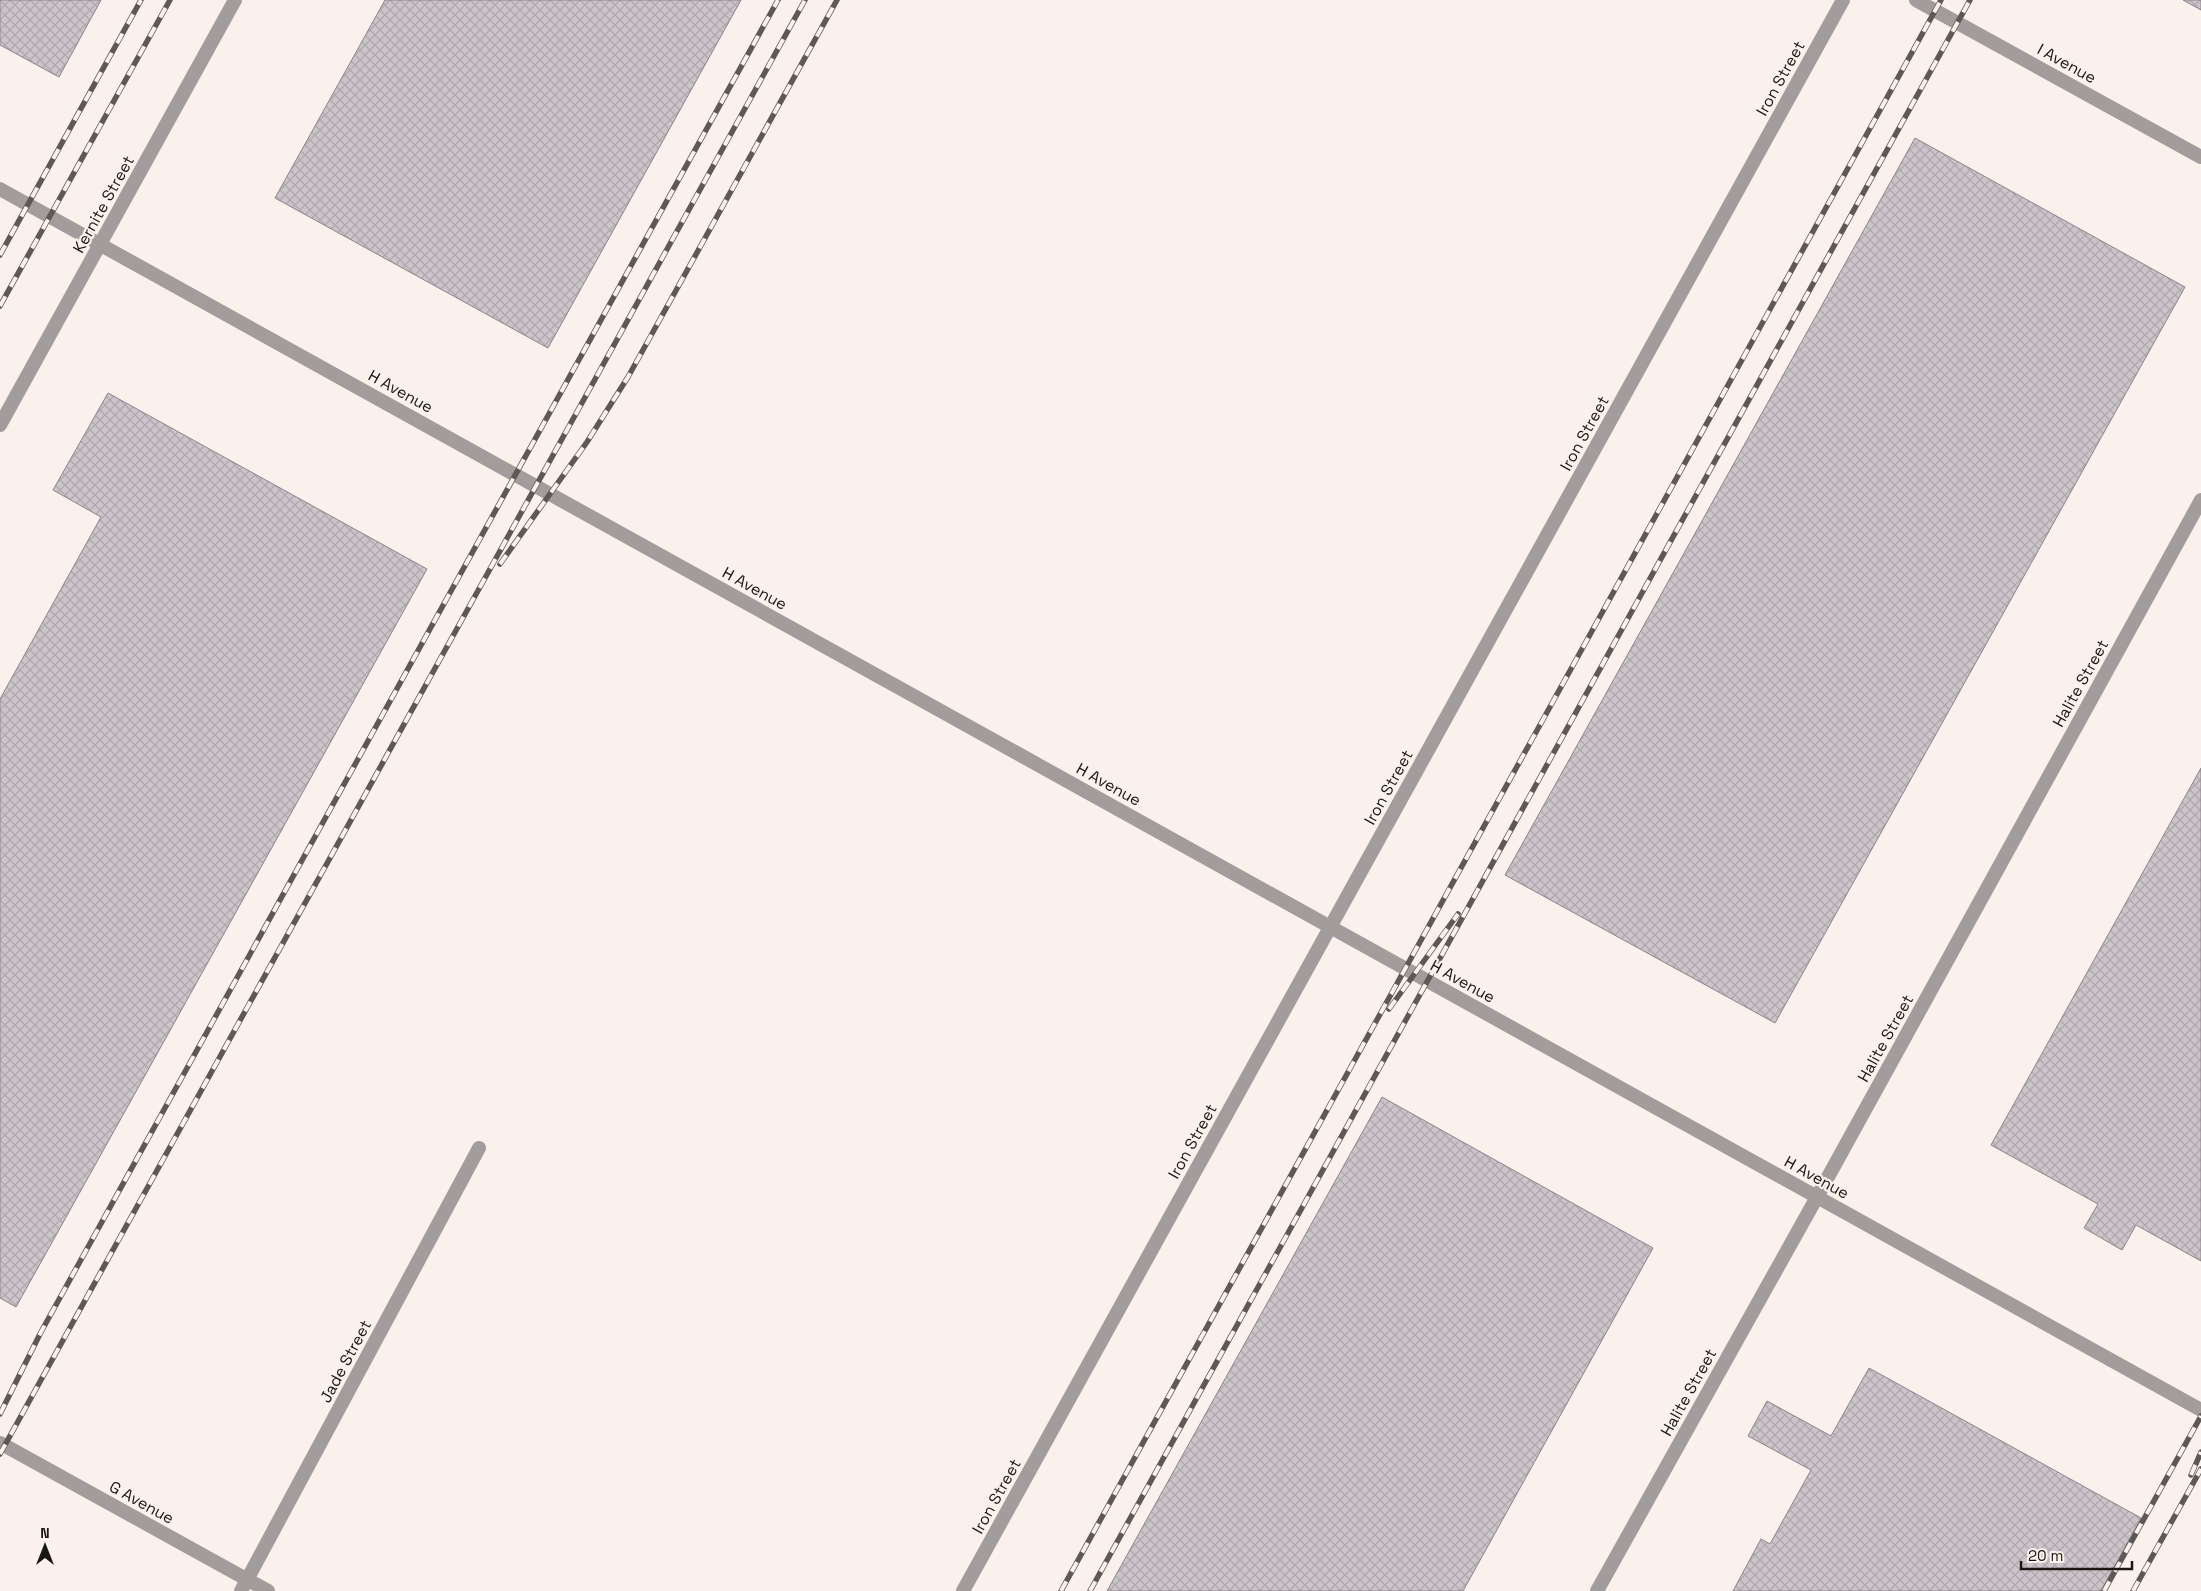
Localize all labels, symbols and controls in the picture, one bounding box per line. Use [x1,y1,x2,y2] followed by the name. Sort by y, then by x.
[1751,37,1810,119] street label: Iron Street
[2034,39,2100,88] street label: I Avenue
[68,152,139,257] street label: Kernite Street
[365,365,437,418] street label: H Avenue
[1555,392,1614,474] street label: Iron Street
[719,562,791,615] street label: H Avenue
[2048,636,2113,731] street label: Halite Street
[1359,746,1418,828] street label: Iron Street
[1073,758,1145,811] street label: H Avenue
[1427,955,1499,1008] street label: H Avenue
[1853,991,1918,1086] street label: Halite Street
[1163,1100,1222,1182] street label: Iron Street
[1781,1151,1853,1204] street label: H Avenue
[315,1316,376,1406] street label: Jade Street
[1656,1345,1721,1440] street label: Halite Street
[967,1455,1026,1537] street label: Iron Street
[106,1476,178,1529] street label: G Avenue
[20,1521,70,1571] north arrow
[40,1524,50,1542] text: N
[2021,1538,2132,1570] scale bar
[2028,1546,2063,1565] text: 20 m

